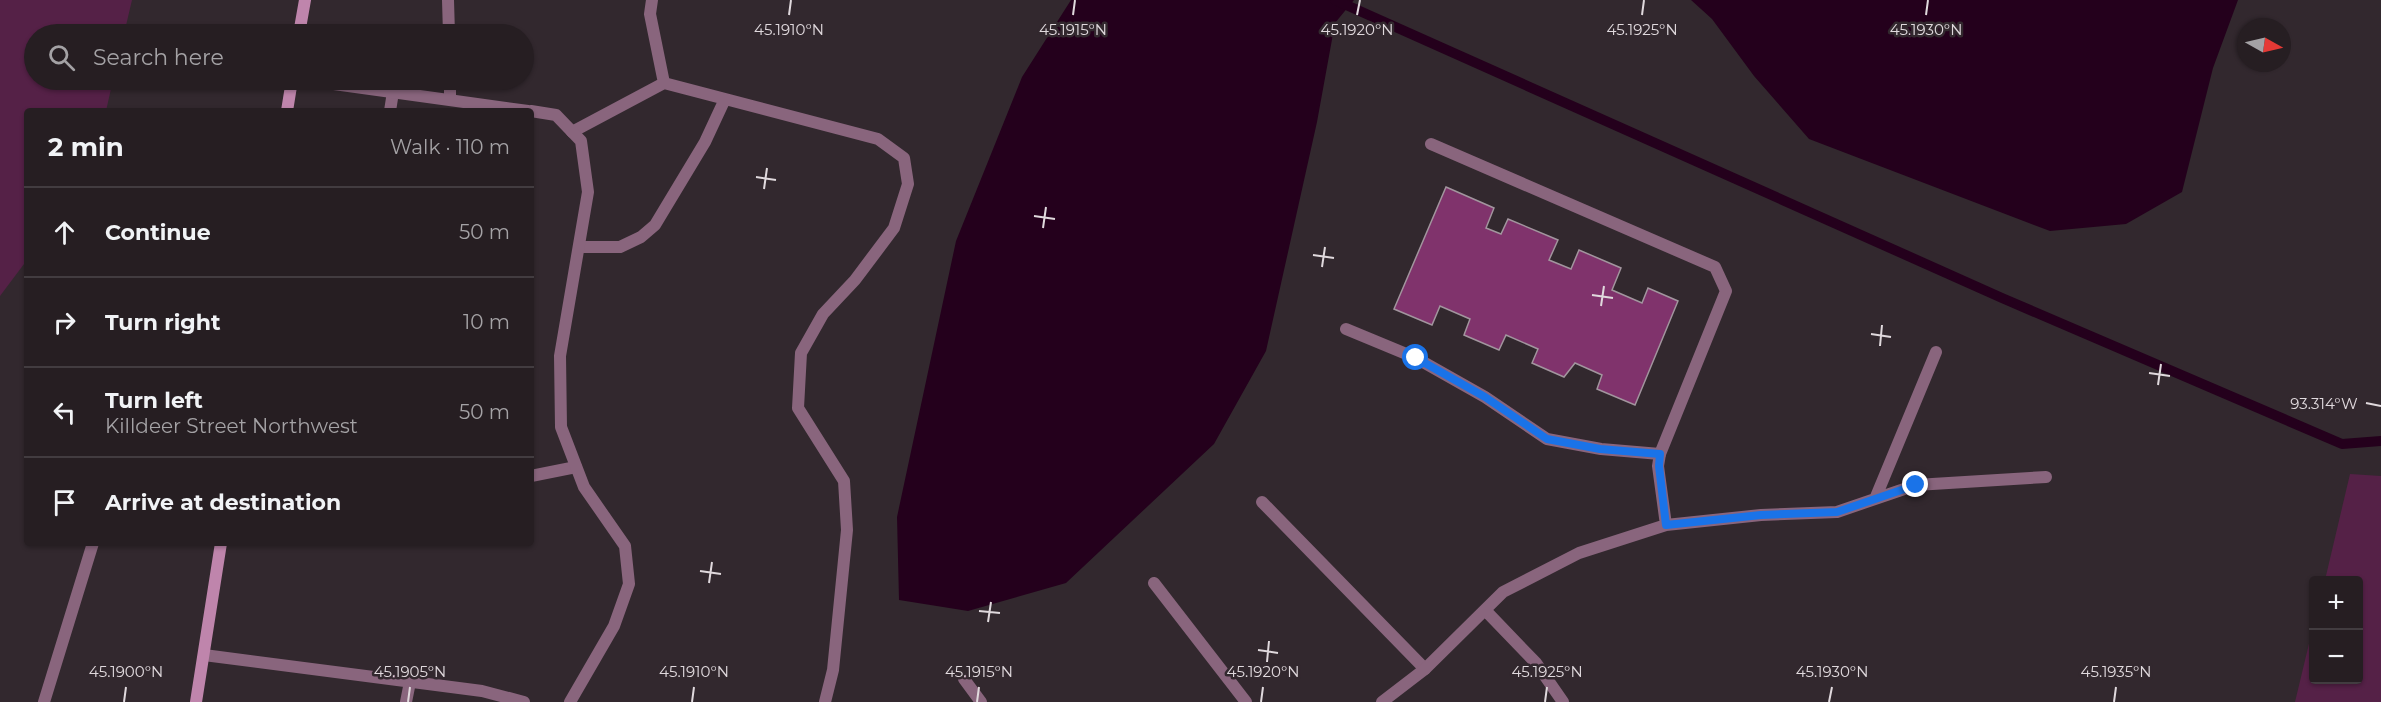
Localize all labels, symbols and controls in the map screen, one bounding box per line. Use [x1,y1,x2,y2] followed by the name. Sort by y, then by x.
[2237,18,2291,72] north arrow
[754,20,824,39] text: 45.1910°N
[1039,20,1107,39] text: 45.1915°N
[1321,20,1393,39] text: 45.1920°N
[1606,20,1678,39] text: 45.1925°N
[1890,20,1962,39] text: 45.1930°N
[24,24,534,90] search box
[45,41,78,74] icon: search
[93,44,224,71] text: Search here
[48,131,124,163] text: 2 min
[390,135,510,159] text: Walk · 110 m
[48,216,81,249] icon: ahead
[105,219,211,246] text: Continue
[459,220,510,244] text: 50 m
[48,306,81,339] icon: right
[105,309,220,336] text: Turn right
[463,310,510,334] text: 10 m
[1402,344,1428,370] route start
[105,387,203,414] text: Turn left
[2290,394,2358,413] text: 93.314°W
[48,396,81,429] icon: left
[459,400,510,424] text: 50 m
[105,414,358,438] text: Killdeer Street Northwest
[1902,471,1928,497] route end
[48,486,81,519] icon: arrive
[105,489,341,516] text: Arrive at destination
[2309,576,2363,684] map controls
[2309,576,2363,630] button: +
[2309,630,2363,684] button: −
[89,662,163,681] text: 45.1900°N
[374,662,446,681] text: 45.1905°N
[659,662,729,681] text: 45.1910°N
[945,662,1013,681] text: 45.1915°N
[1227,662,1299,681] text: 45.1920°N
[1511,662,1583,681] text: 45.1925°N
[1796,662,1868,681] text: 45.1930°N
[2081,662,2151,681] text: 45.1935°N

